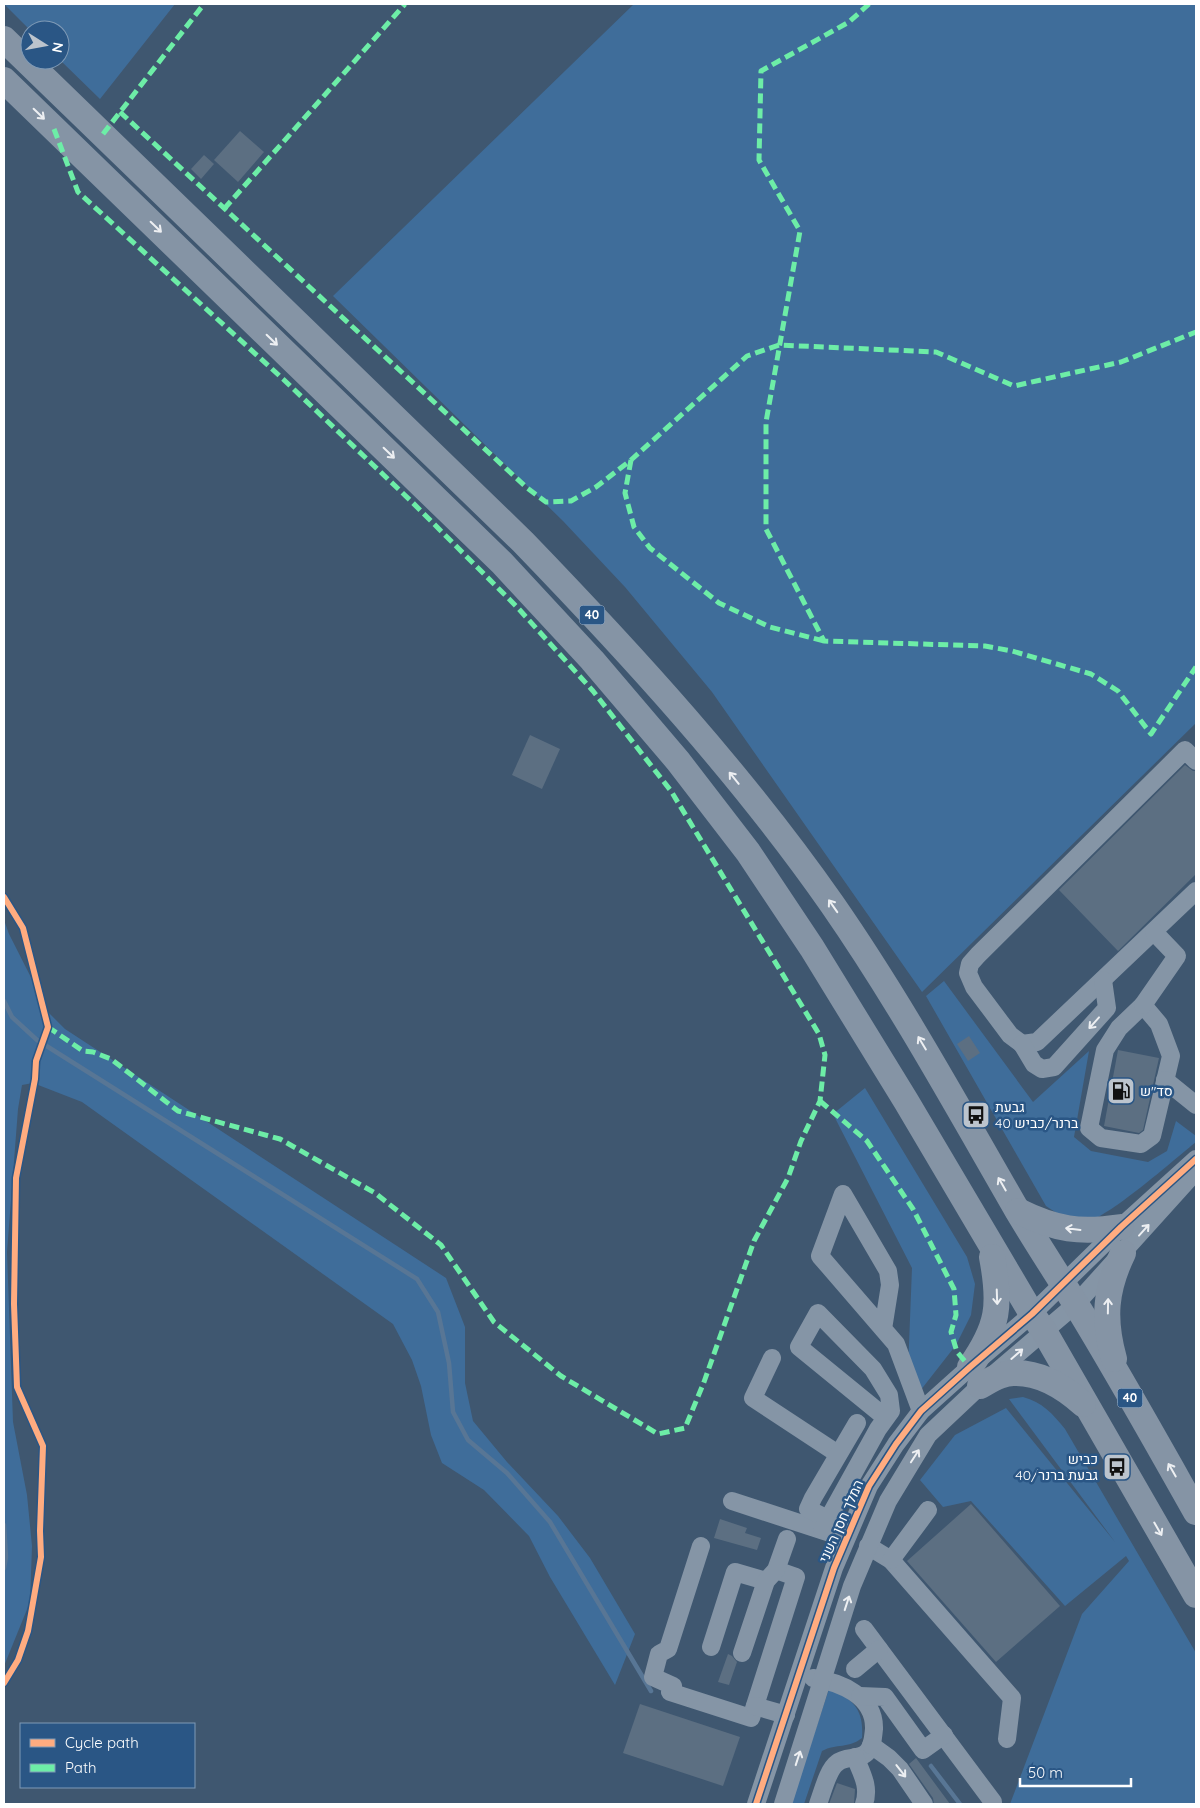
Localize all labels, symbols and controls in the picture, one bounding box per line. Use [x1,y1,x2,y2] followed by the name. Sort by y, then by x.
[20,20,70,70] north arrow
[48,41,68,54] text: N
[33,108,45,120] one-way arrow
[149,221,162,233] one-way arrow
[266,334,279,346] one-way arrow
[383,447,395,459] one-way arrow
[580,606,604,624] road number: 40
[729,771,740,784] one-way arrow
[828,899,838,913] one-way arrow
[1088,1017,1100,1030] one-way arrow
[916,1036,926,1050] one-way arrow
[1106,1076,1136,1106] fuel station icon: סד"ש
[1140,1082,1173,1100] place label: סד"ש
[995,1098,1079,1132] place label: גבעת ברנר/כביש 40
[961,1100,991,1130] bus stop icon: גבעת ברנר/כביש 40
[997,1177,1007,1191] one-way arrow
[1138,1223,1150,1236] one-way arrow
[1065,1224,1081,1234] one-way arrow
[992,1288,1002,1305] one-way arrow
[1103,1299,1113,1315] one-way arrow
[1010,1348,1023,1360] one-way arrow
[1118,1389,1142,1408] road number: 40
[910,1449,920,1463] one-way arrow
[1015,1450,1098,1484] place label: כביש 40/גבעת ברנר
[1102,1452,1132,1482] bus stop icon: כביש 40/גבעת ברנר
[1166,1463,1176,1477] one-way arrow
[815,1477,867,1565] street label: המלך חסן השני
[1154,1522,1164,1536] one-way arrow
[843,1596,852,1611] one-way arrow
[20,1723,195,1788] legend
[65,1733,139,1752] text: Cycle path
[793,1750,803,1766] one-way arrow
[1020,1756,1131,1788] scale bar
[65,1758,97,1777] text: Path
[1028,1763,1063,1782] text: 50 m
[896,1765,907,1778] one-way arrow

